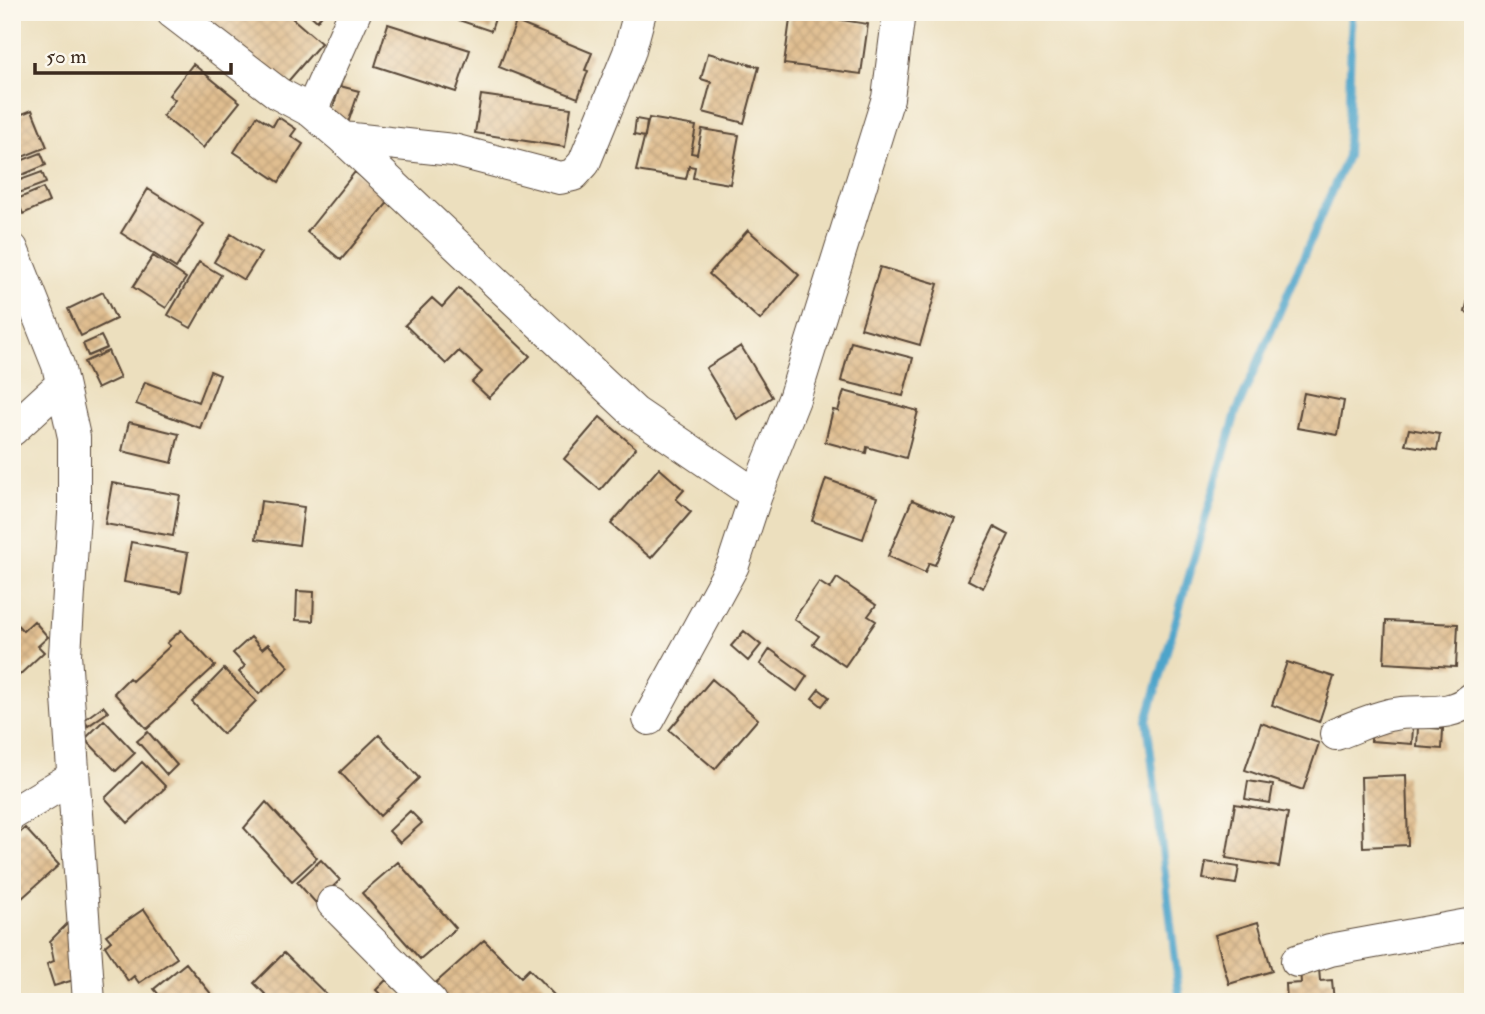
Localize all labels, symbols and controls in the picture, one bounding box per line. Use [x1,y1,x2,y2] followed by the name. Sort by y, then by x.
[35,32,231,76] scale bar
[46,43,87,70] text: 50 m

